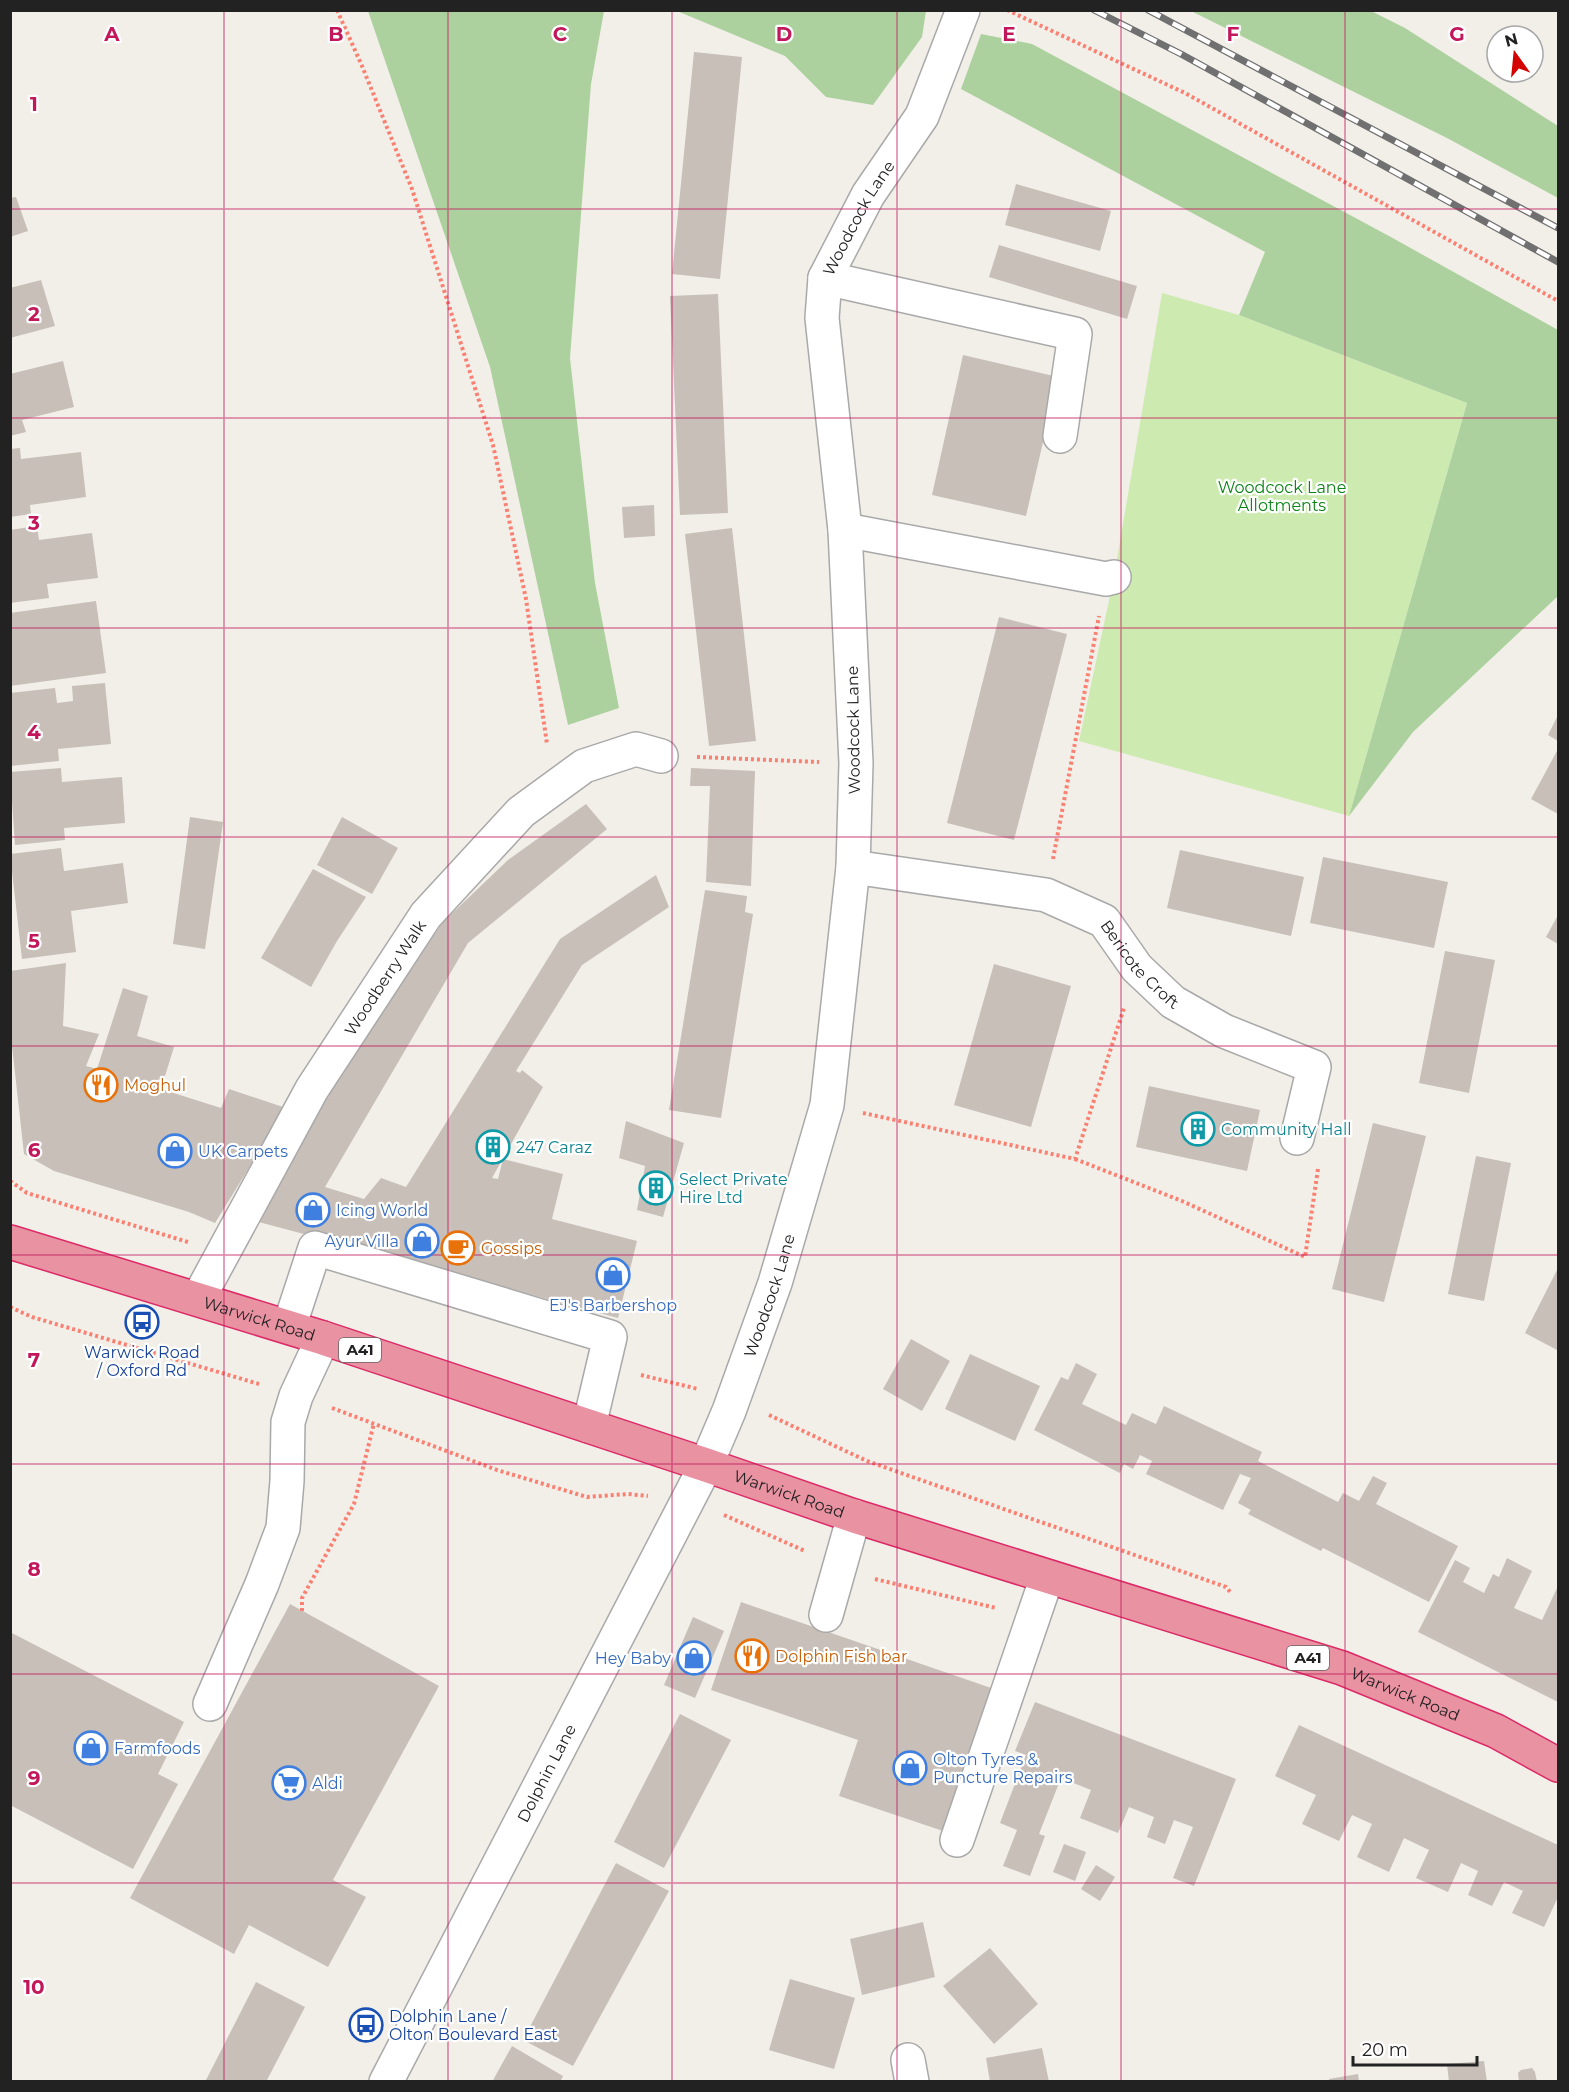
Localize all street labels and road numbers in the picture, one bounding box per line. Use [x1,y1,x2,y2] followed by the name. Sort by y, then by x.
[819,157,899,279] street label: Woodcock Lane
[843,665,864,794] street label: Woodcock Lane
[341,916,430,1039] street label: Woodberry Walk
[1096,917,1182,1013] street label: Bericote Croft
[740,1232,799,1360] street label: Woodcock Lane
[201,1293,318,1345] street label: Warwick Road
[339,1338,381,1362] road number: A41
[731,1466,847,1522] street label: Warwick Road
[1287,1646,1329,1670] road number: A41
[1348,1664,1462,1725] street label: Warwick Road
[513,1721,580,1826] street label: Dolphin Lane

